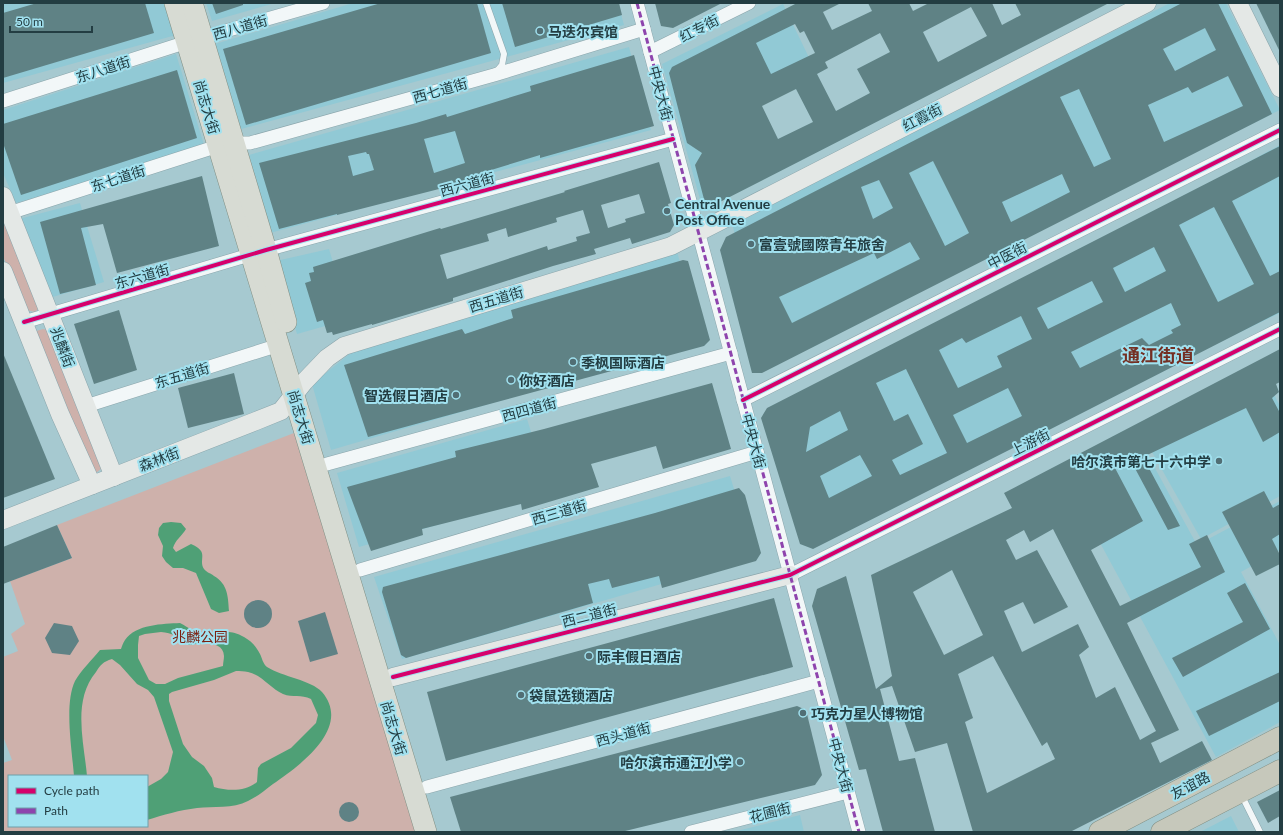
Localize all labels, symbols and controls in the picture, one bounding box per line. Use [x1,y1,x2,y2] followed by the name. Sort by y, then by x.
[10,8,92,34] scale bar
[211,11,269,43] street label: 西八道街
[676,11,722,45] street label: 红专街
[16,14,43,29] text: 50 m
[548,23,618,40] place label: 马迭尔宾馆
[535,26,545,36] marker: 马迭尔宾馆
[74,52,132,86] street label: 东八道街
[646,64,676,122] street label: 中央大街
[411,74,469,106] street label: 西七道街
[191,78,223,136] street label: 尚志大街
[899,100,945,134] street label: 红霞街
[89,161,147,195] street label: 东七道街
[438,169,496,199] street label: 西六道街
[675,195,771,228] place label: Central Avenue Post Office
[662,206,672,216] marker: Central Avenue Post Office
[759,236,885,253] place label: 富壹號國際青年旅舍
[984,238,1030,272] street label: 中医街
[746,239,756,249] marker: 富壹號國際青年旅舍
[113,260,171,292] street label: 东六道街
[467,283,525,315] street label: 西五道街
[48,324,78,370] street label: 兆麟街
[1122,344,1194,366] district label: 通江街道
[581,354,665,371] place label: 季枫国际酒店
[568,357,578,367] marker: 季枫国际酒店
[153,359,211,391] street label: 东五道街
[519,372,575,389] place label: 你好酒店
[506,375,516,385] marker: 你好酒店
[364,387,448,404] place label: 智选假日酒店
[285,388,317,446] street label: 尚志大街
[451,390,461,400] marker: 智选假日酒店
[500,394,558,424] street label: 西四道街
[739,412,769,470] street label: 中央大街
[1007,425,1053,459] street label: 上游街
[136,444,182,474] street label: 森林街
[1071,453,1211,470] place label: 哈尔滨市第七十六中学
[1214,456,1224,466] marker: 哈尔滨市第七十六中学
[530,496,588,528] street label: 西三道街
[560,600,618,630] street label: 西二道街
[172,628,228,645] park label: 兆麟公园
[597,648,681,665] place label: 际丰假日酒店
[584,651,594,661] marker: 际丰假日酒店
[529,687,613,704] place label: 袋鼠选锁酒店
[516,690,526,700] marker: 袋鼠选锁酒店
[378,699,410,757] street label: 尚志大街
[811,705,923,722] place label: 巧克力星人博物馆
[798,708,808,718] marker: 巧克力星人博物馆
[594,719,652,749] street label: 西头道街
[826,736,856,794] street label: 中央大街
[620,754,732,771] place label: 哈尔滨市通江小学
[735,757,745,767] marker: 哈尔滨市通江小学
[1167,768,1213,802] street label: 友谊路
[8,775,148,827] legend
[44,783,99,798] text: Cycle path
[748,799,792,825] street label: 花圃街
[44,803,68,818] text: Path

